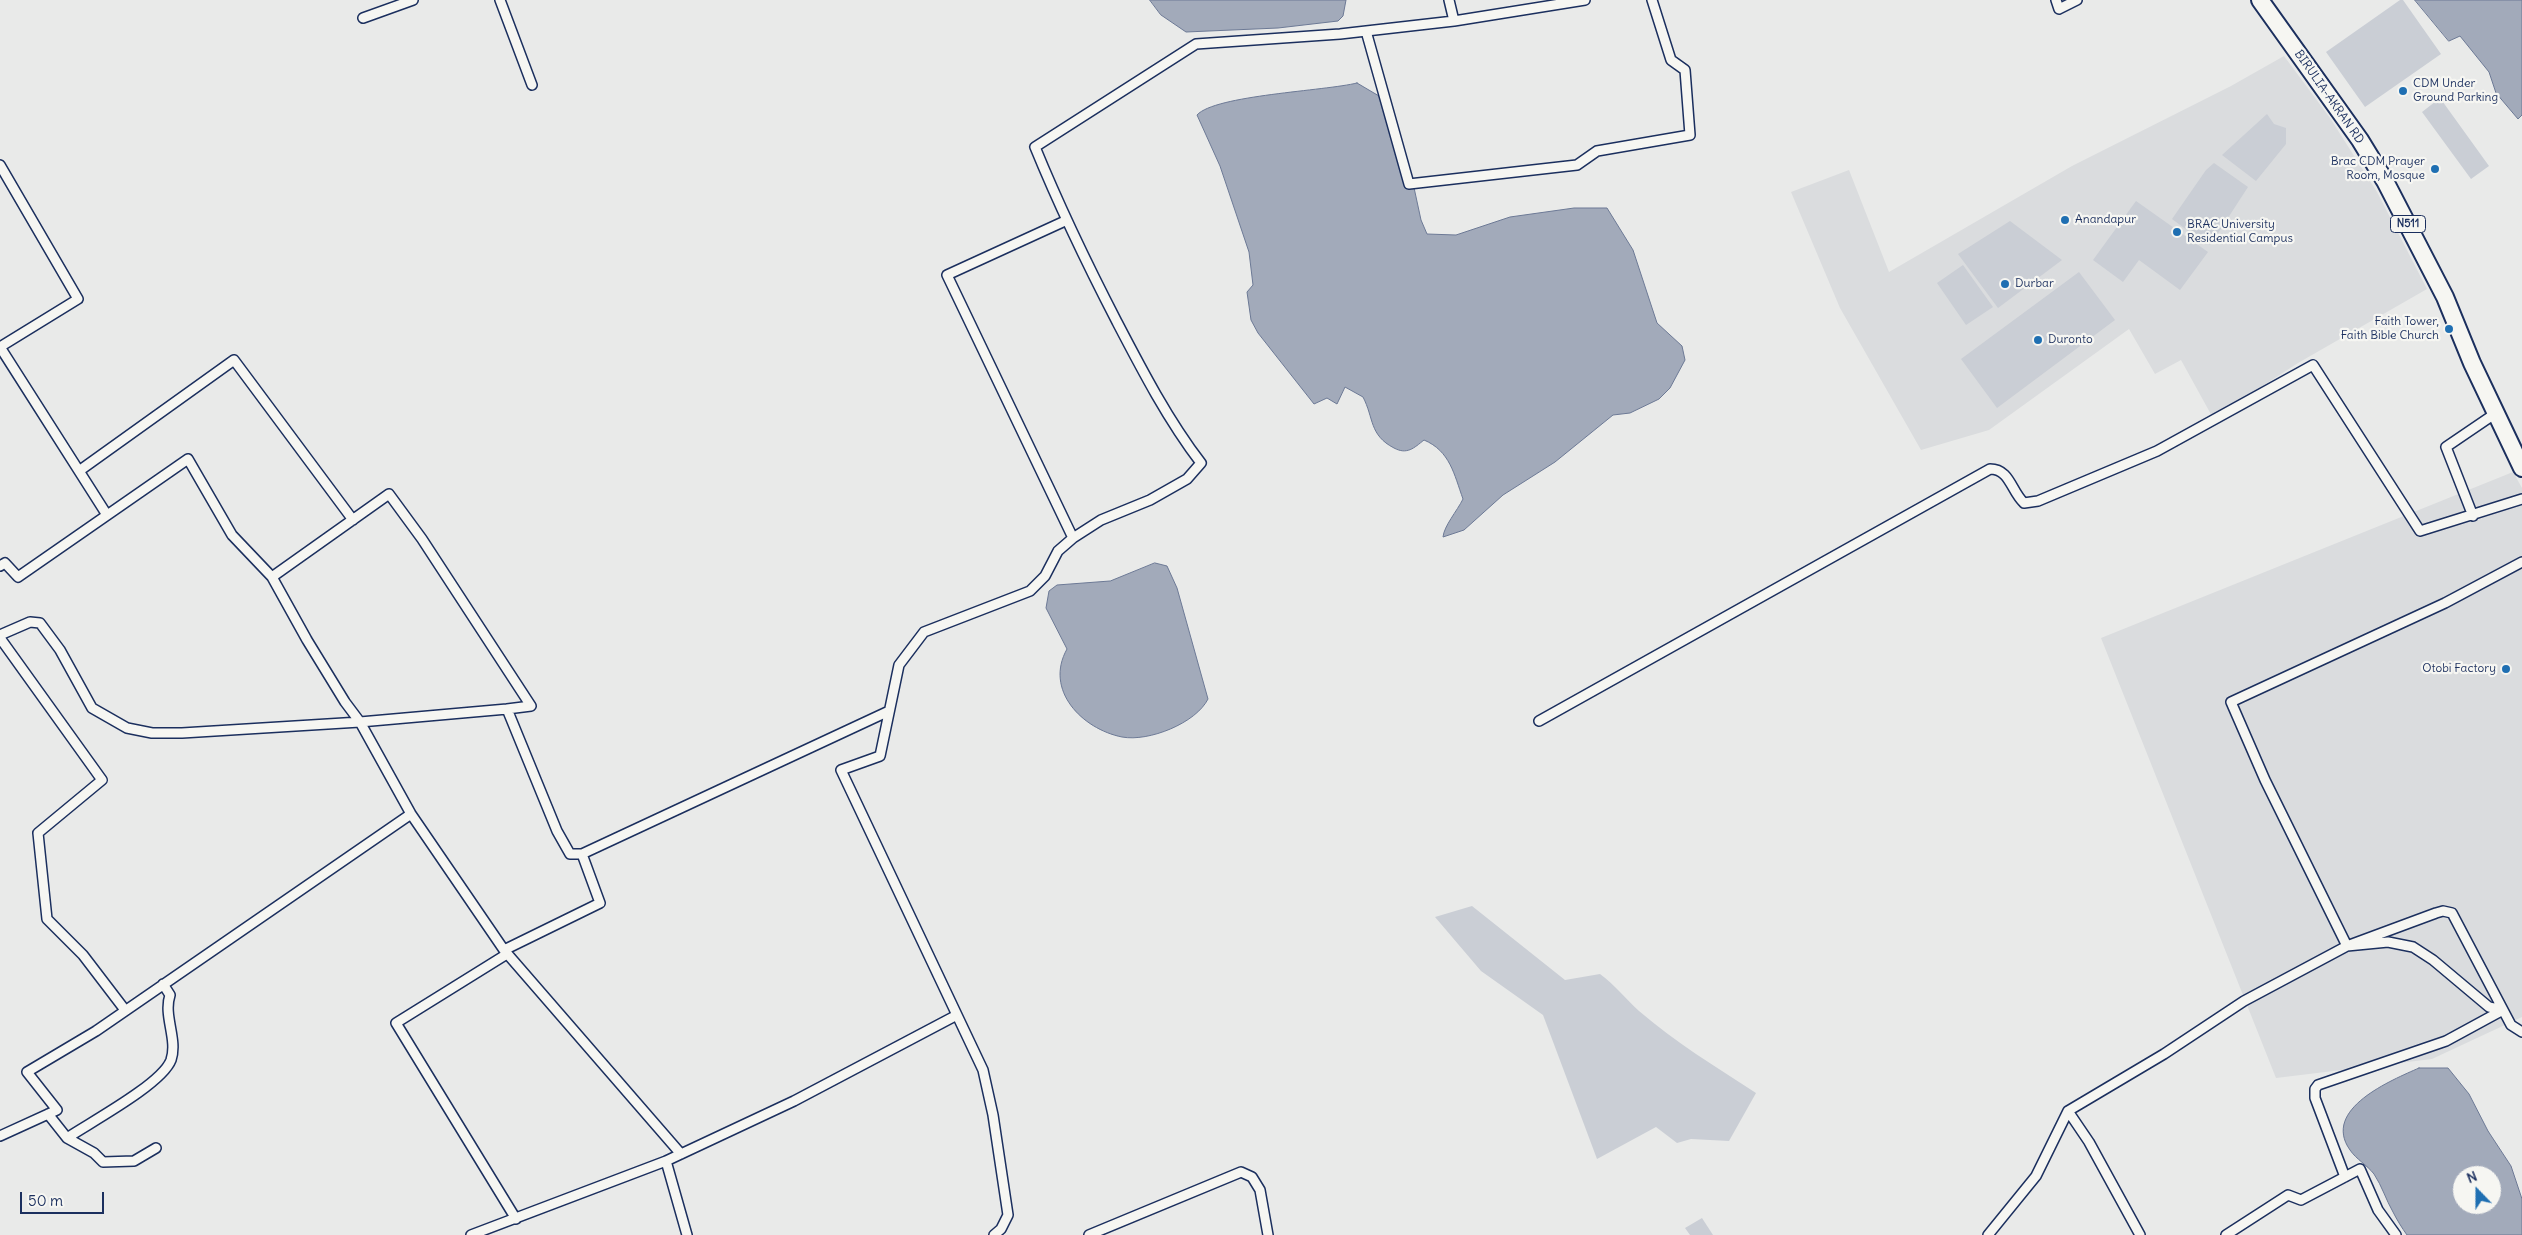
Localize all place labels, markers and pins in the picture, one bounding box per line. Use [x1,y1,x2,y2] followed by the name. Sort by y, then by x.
[2413,77,2498,105] place label: CDM Under Ground Parking
[2397,85,2409,97] marker: CDM Under Ground Parking
[2331,155,2425,183] place label: Brac CDM Prayer Room, Mosque
[2429,163,2441,175] marker: Brac CDM Prayer Room, Mosque
[2075,213,2136,227] place label: Anandapur
[2059,214,2071,226] marker: Anandapur
[2187,218,2293,246] place label: BRAC University Residential Campus
[2171,226,2183,238] marker: BRAC University Residential Campus
[2015,277,2054,291] place label: Durbar
[1999,278,2011,290] marker: Durbar
[2341,315,2439,343] place label: Faith Tower, Faith Bible Church
[2443,323,2455,335] marker: Faith Tower, Faith Bible Church
[2048,333,2093,347] place label: Duronto
[2032,334,2044,346] marker: Duronto
[2422,662,2496,676] place label: Otobi Factory
[2500,663,2512,675] marker: Otobi Factory

